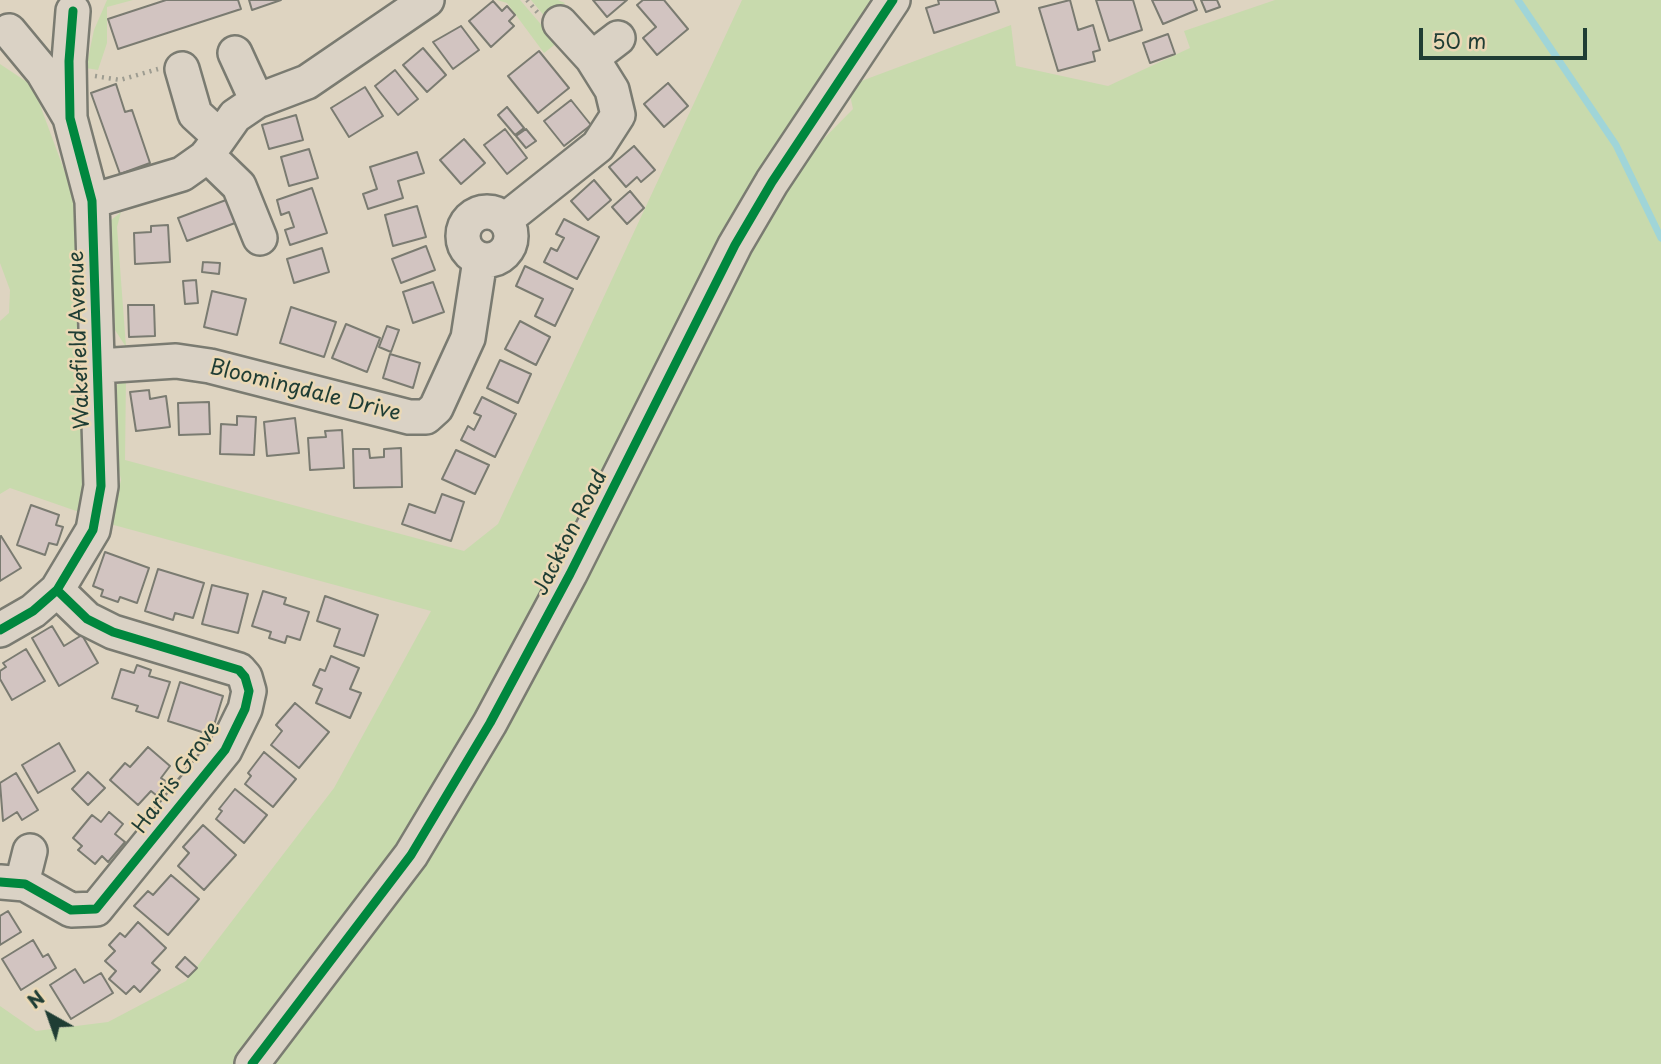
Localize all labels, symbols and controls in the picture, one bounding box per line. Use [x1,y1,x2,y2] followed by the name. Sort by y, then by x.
[1423,14,1591,58] scale bar
[1432,24,1486,56] text: 50 m
[64,250,96,430] street label: Wakefield Avenue
[207,355,403,427] street label: Bloomingdale Drive
[529,466,613,600] street label: Jackton Road
[128,717,226,839] street label: Harris Grove
[14,980,84,1050] north arrow
[21,983,50,1014] text: N

